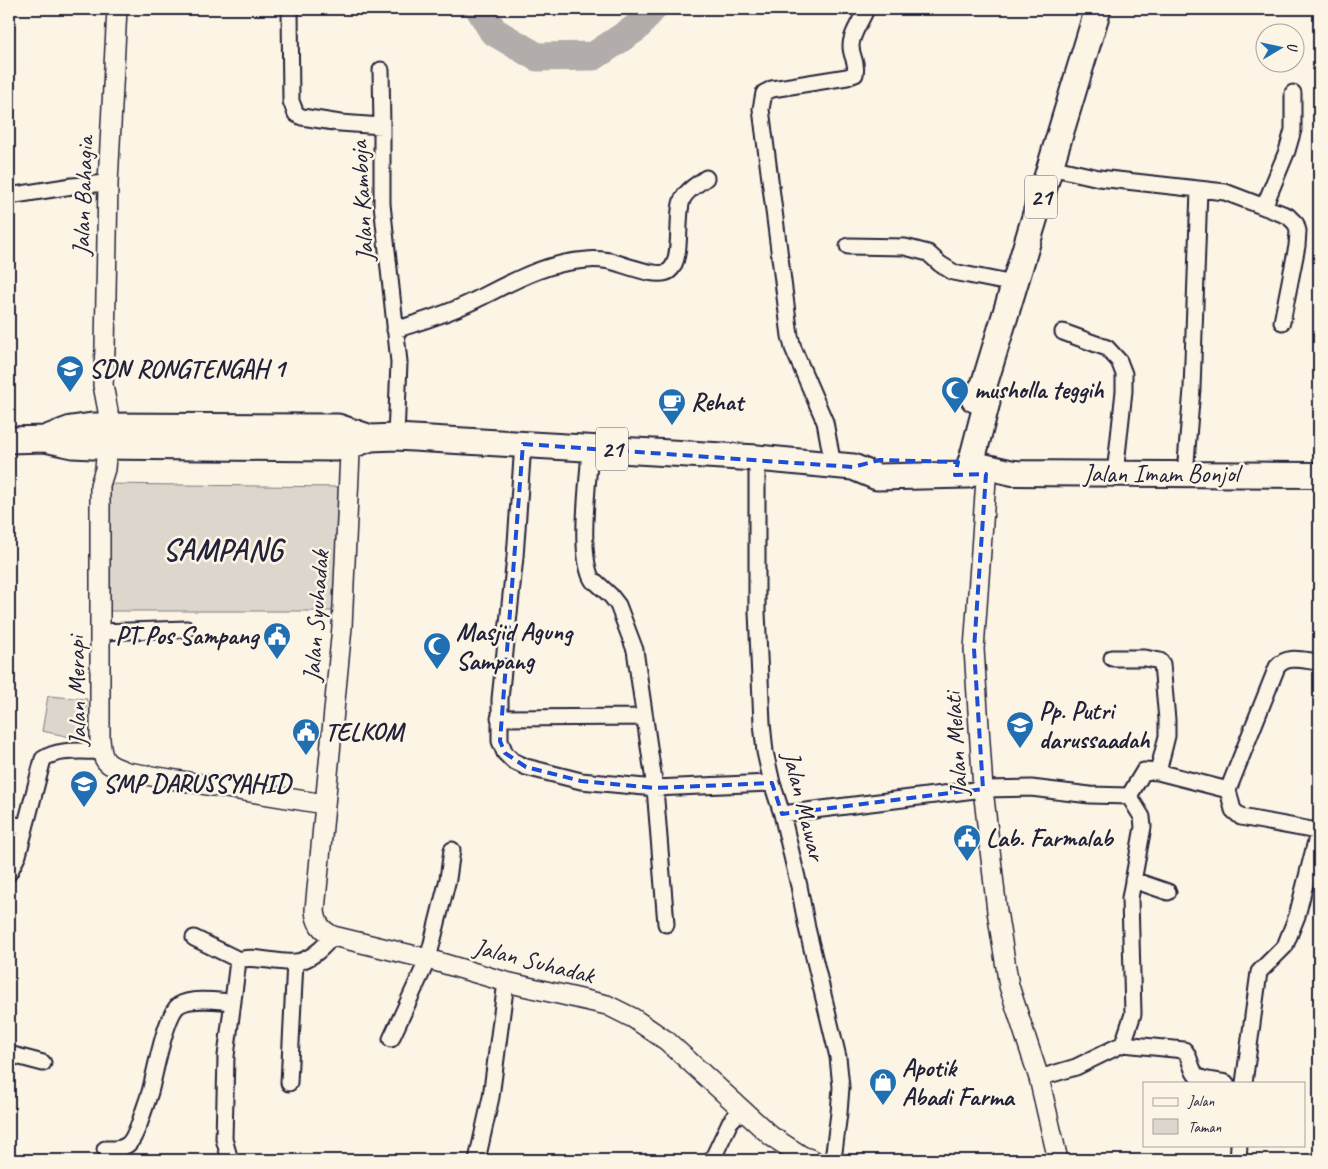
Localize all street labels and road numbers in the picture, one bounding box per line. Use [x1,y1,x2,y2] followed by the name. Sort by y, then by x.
[65,133,101,257] street label: Jalan Bahagia
[343,138,381,263] street label: Jalan Kamboja
[1025,176,1057,218] road number: 21
[596,428,628,470] road number: 21
[1082,458,1243,490] street label: Jalan Imam Bonjol
[295,548,337,684] street label: Jalan Syuhadak
[60,632,94,747] street label: Jalan Merapi
[936,688,976,798] street label: Jalan Melati
[775,747,834,867] street label: Jalan Mawar
[470,930,599,992] street label: Jalan Suhadak

